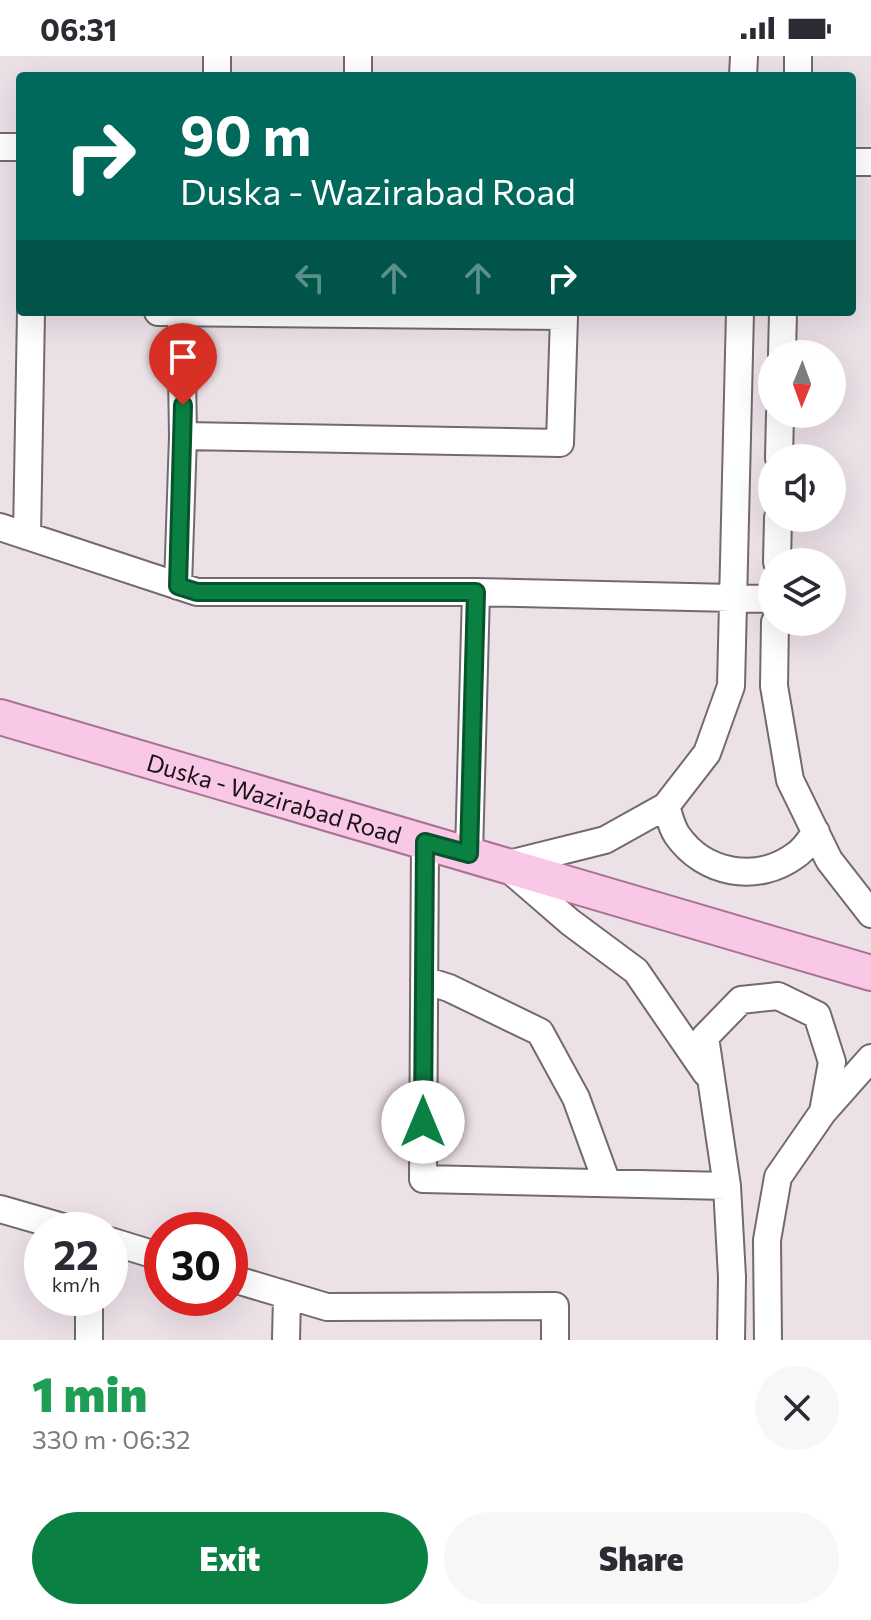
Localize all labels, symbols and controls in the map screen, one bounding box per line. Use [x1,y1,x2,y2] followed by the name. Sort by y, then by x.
[40,10,117,47] text: 06:31
[180,99,311,168] text: 90 m
[48,104,152,208] icon: right
[180,168,576,212] text: Duska - Wazirabad Road
[288,256,332,300] icon: left
[372,256,416,300] icon: ahead
[456,256,500,300] icon: ahead
[540,256,584,300] icon: right
[149,323,217,405] pin
[161,335,205,379] icon: arrive
[758,340,846,428] north arrow
[758,340,846,636] map controls
[758,444,846,532] button: sound
[758,548,846,636] button: layers
[144,747,405,849] street label: Duska - Wazirabad Road
[381,1080,465,1164] position arrow
[144,1212,248,1316] speed limit sign: 30
[53,1229,99,1278] text: 22
[52,1272,100,1296] text: km/h
[32,1363,147,1422] text: 1 min
[755,1366,839,1450] button: close
[32,1423,190,1454] text: 330 m · 06:32
[32,1512,428,1604] button: Exit
[444,1512,839,1604] button: Share

